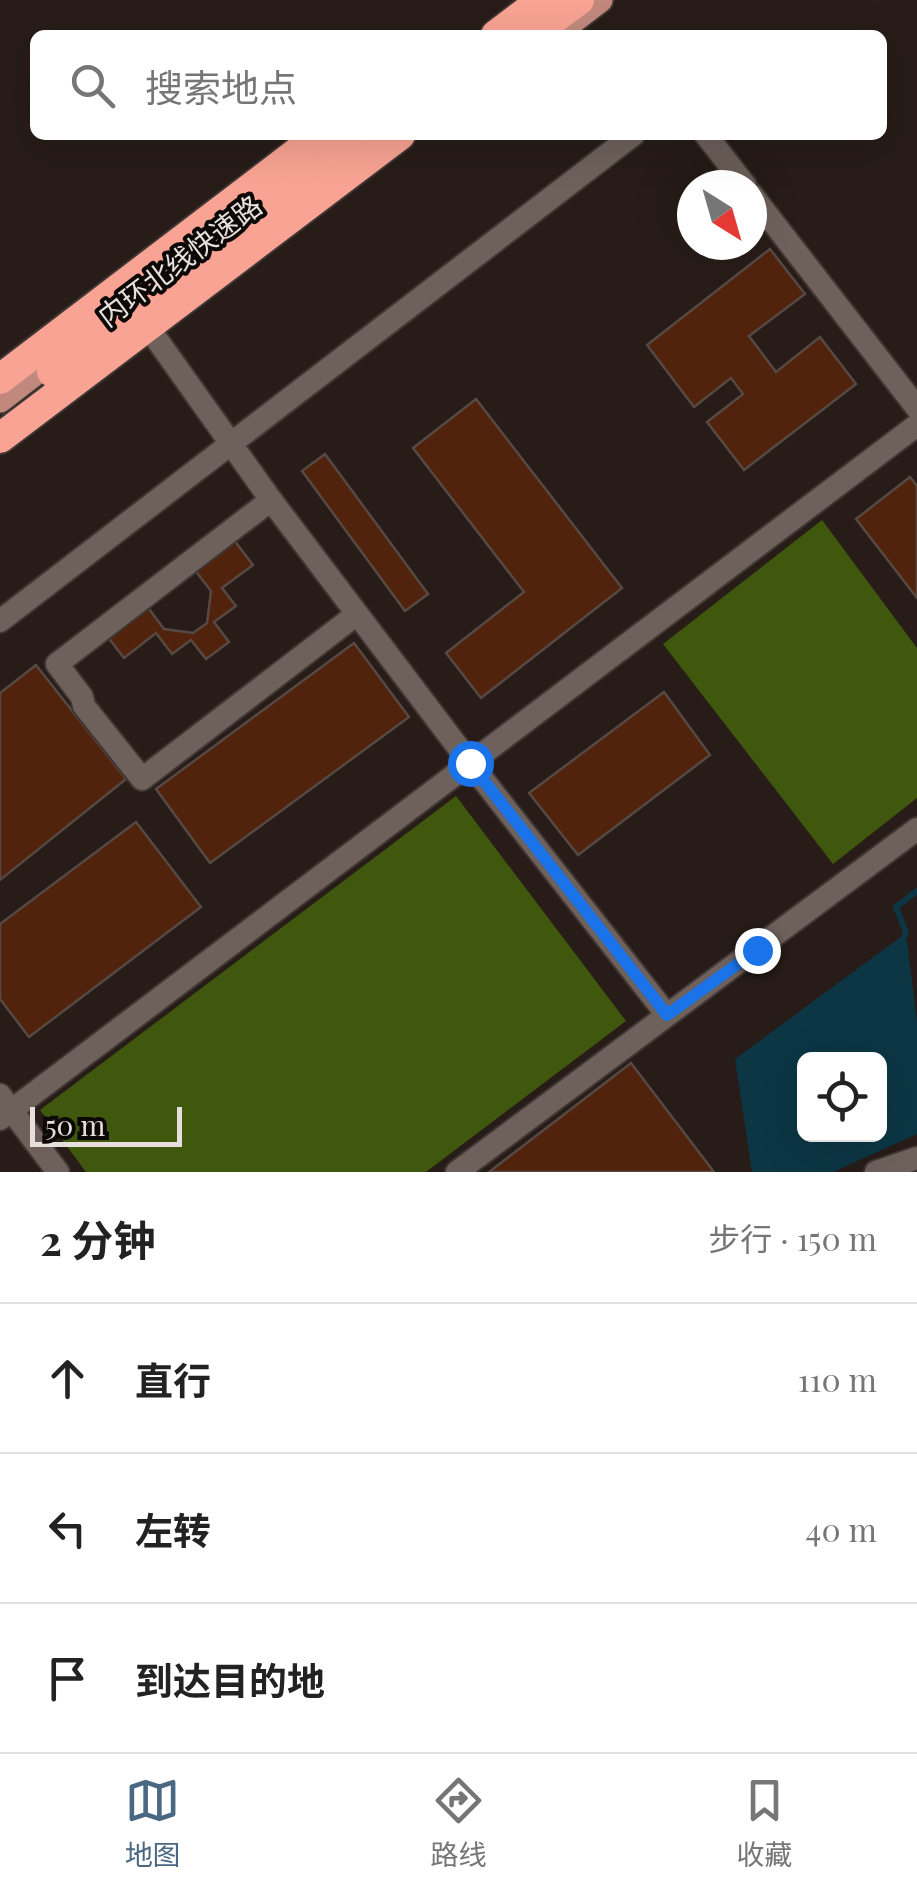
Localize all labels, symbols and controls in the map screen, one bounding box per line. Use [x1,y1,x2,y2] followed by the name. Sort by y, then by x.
[30,30,887,140] search box
[65,58,120,113] icon: search
[145,61,297,112] text: 搜索地点
[677,170,767,260] north arrow
[90,186,269,334] street label: 内环北线快速路
[448,741,494,787] route start
[735,928,781,974] route end
[797,1052,887,1142] map controls
[797,1052,887,1142] button: locate
[30,1102,182,1146] scale bar
[45,1106,105,1143] text: 50 m
[40,1211,155,1267] text: 2 分钟
[708,1216,877,1259] text: 步行 · 150 m
[40,1351,95,1406] icon: ahead
[135,1354,211,1405] text: 直行
[798,1357,877,1400] text: 110 m
[40,1501,95,1556] icon: left
[135,1504,211,1555] text: 左转
[806,1507,877,1550] text: 40 m
[40,1651,95,1706] icon: arrive
[135,1654,325,1705] text: 到达目的地
[125,1773,181,1873] tab: 地图
[430,1773,486,1873] tab: 路线
[736,1773,792,1873] tab: 收藏

